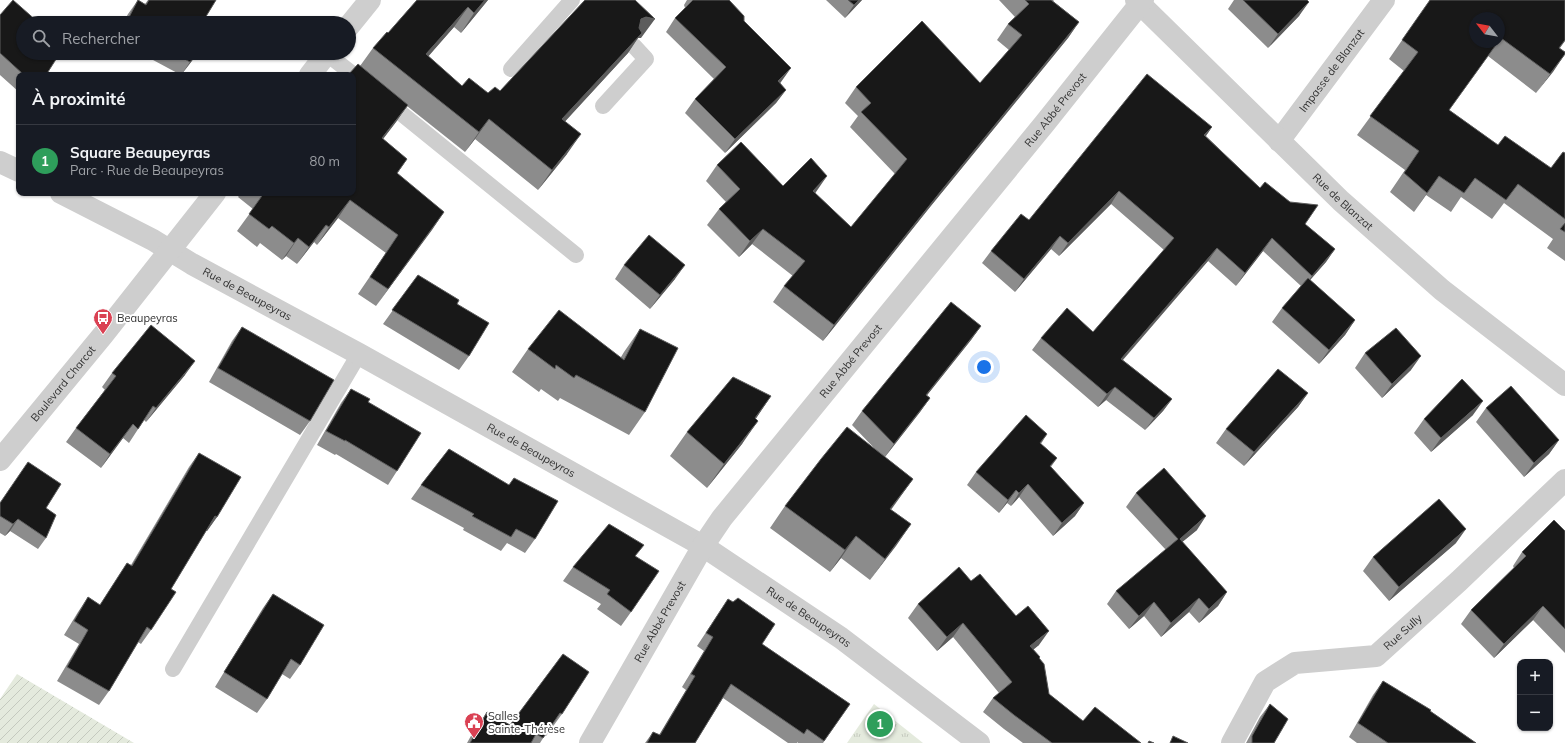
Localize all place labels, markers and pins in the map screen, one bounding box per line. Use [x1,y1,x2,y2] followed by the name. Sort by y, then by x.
[92,307,114,335] bus stop icon: Beaupeyras
[117,311,178,325] place label: Beaupeyras
[488,709,565,736] place label: Salles Sainte-Thérèse
[867,709,893,739] pin: 1
[463,711,485,739] public building icon: Salles Sainte-Thérèse

